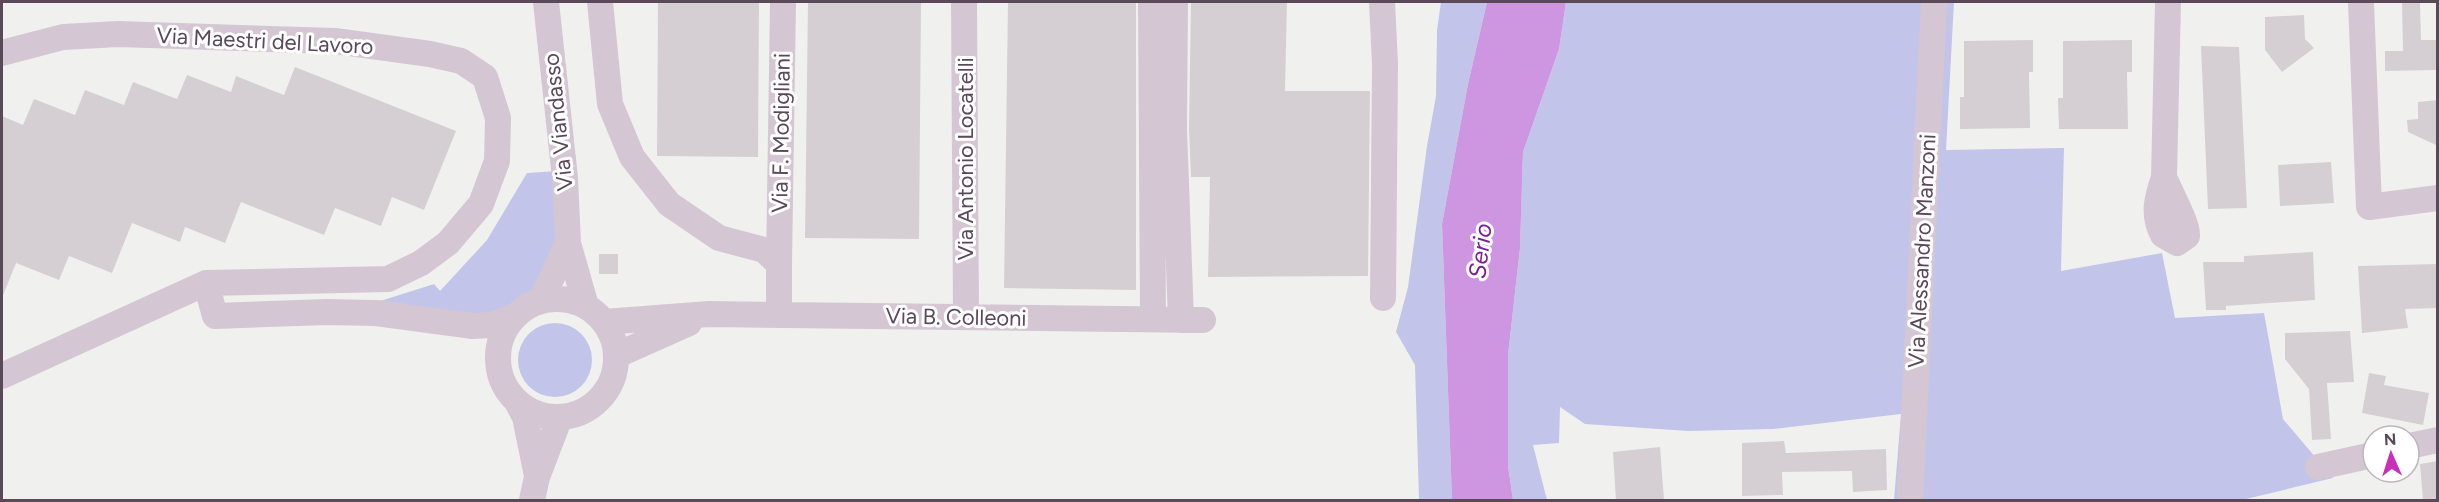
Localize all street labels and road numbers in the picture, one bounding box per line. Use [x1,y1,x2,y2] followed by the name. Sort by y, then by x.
[156,22,374,60] street label: Via Maestri del Lavoro
[537,52,579,192] street label: Via Viandasso
[766,53,796,213] street label: Via F. Modigliani
[952,57,979,261] street label: Via Antonio Locatelli
[1902,133,1942,369] street label: Via Alessandro Manzoni
[885,302,1027,332] street label: Via B. Colleoni

